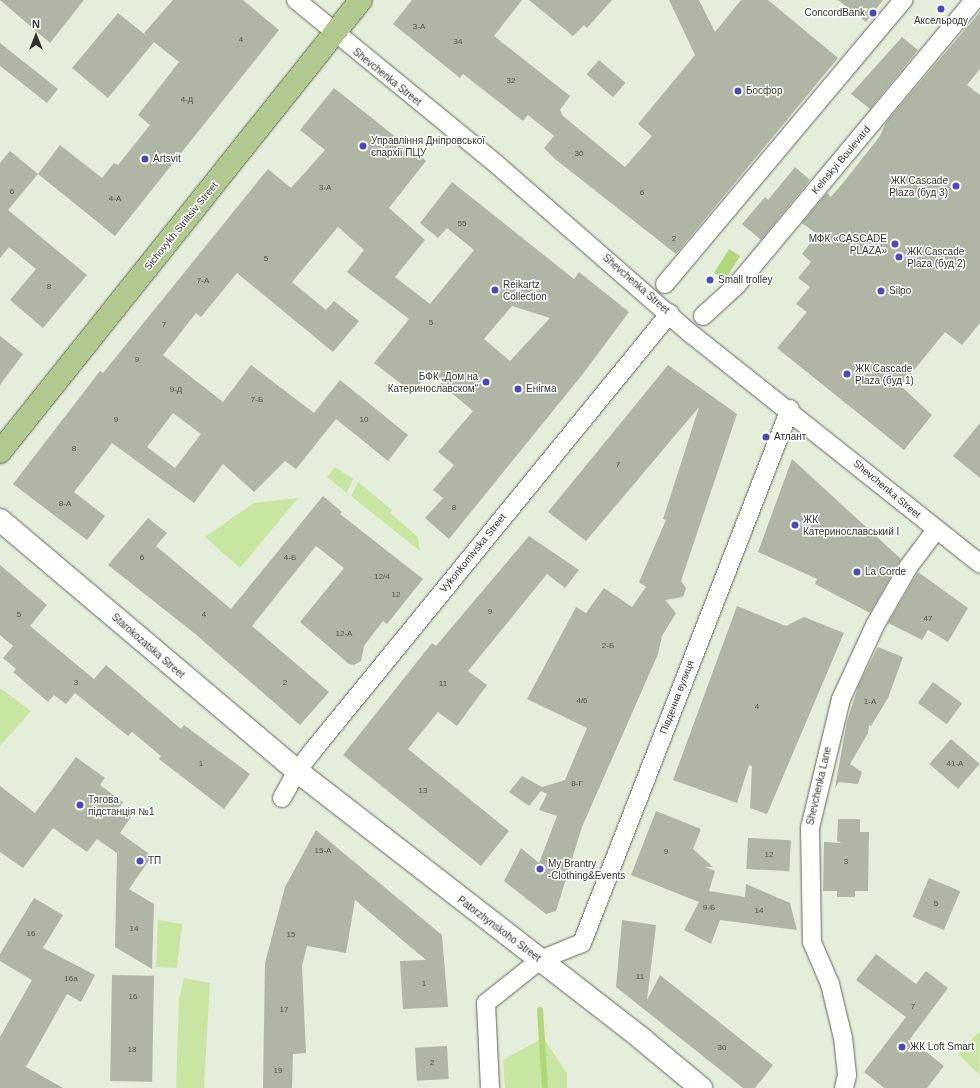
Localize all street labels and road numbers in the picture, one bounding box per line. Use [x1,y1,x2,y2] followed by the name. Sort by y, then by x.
[350,46,424,108] street label: Shevchenka Street
[809,124,873,196] street label: Kelnskyi Boulevard
[142,179,220,273] street label: Sichovykh Striltsiv Street
[600,252,672,316] street label: Shevchenka Street
[851,457,923,521] street label: Shevchenka Street
[437,511,509,595] street label: Vykonkomivska Street
[109,611,187,681] street label: Starokozatska Street
[657,659,697,735] street label: Південна вулиця
[804,746,834,826] street label: Shevchenka Lane
[455,894,543,964] street label: Patorzhynskoho Street

